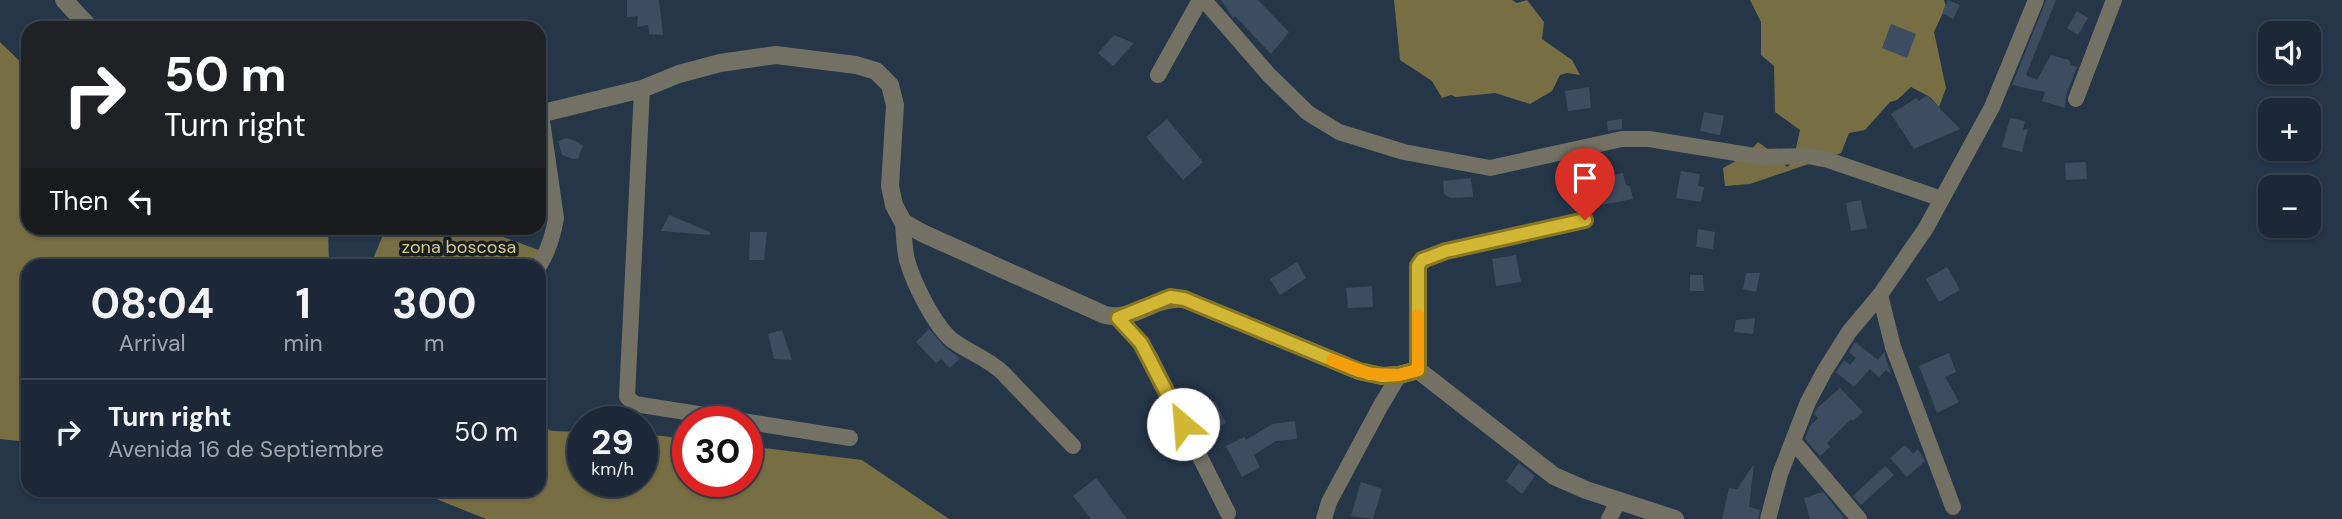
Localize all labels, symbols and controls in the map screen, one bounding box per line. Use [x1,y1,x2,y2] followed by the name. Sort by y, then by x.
[2258,21,2321,238] map controls
[2258,21,2321,84] button: sound
[164,42,287,106] text: 50 m
[49,49,140,140] icon: right
[2258,98,2321,161] button: +
[164,104,306,146] text: Turn right
[1555,148,1615,220] pin
[1566,159,1604,197] icon: arrive
[2258,175,2321,238] button: −
[122,182,160,220] icon: left
[49,184,108,218] text: Then
[402,235,516,259] park label: zona boscosa
[90,276,214,331] text: 08:04
[295,276,311,331] text: 1
[392,276,477,331] text: 300
[119,328,186,358] text: Arrival
[283,328,323,358] text: min
[424,328,445,358] text: m
[1146,387,1220,461] position arrow
[108,400,232,434] text: Turn right
[672,406,763,497] speed limit sign: 30
[49,413,87,451] icon: right
[454,415,518,449] text: 50 m
[591,419,634,465] text: 29
[108,434,384,464] text: Avenida 16 de Septiembre
[591,457,634,481] text: km/h

